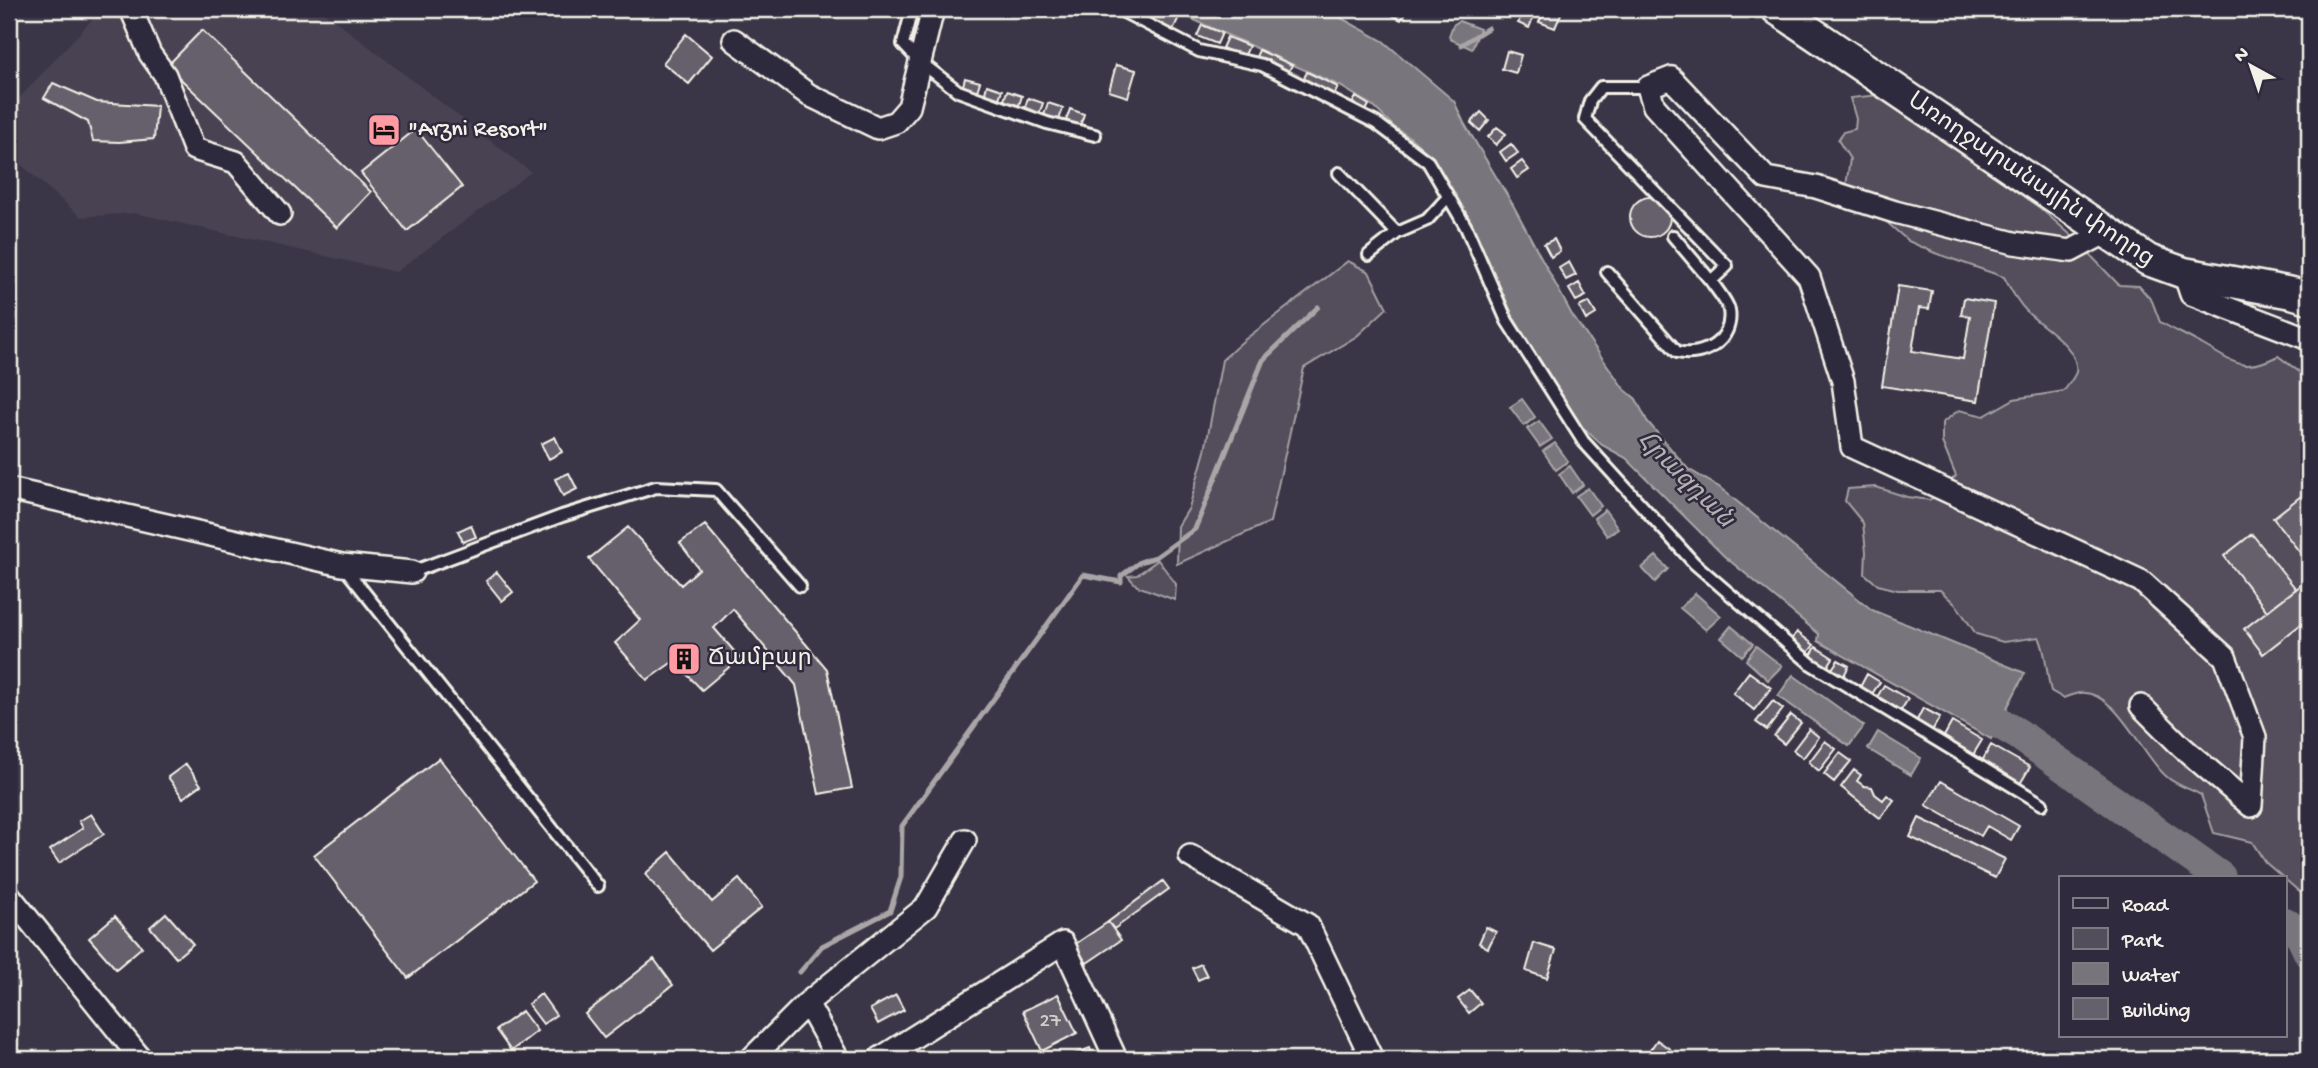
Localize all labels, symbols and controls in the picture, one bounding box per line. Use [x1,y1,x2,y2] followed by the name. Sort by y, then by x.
[2216,32,2286,102] north arrow
[2230,43,2254,68] text: N
[1902,87,2159,274] street label: Առողջարանային փողոց
[365,111,403,149] hotel icon: "Arzni Resort"
[408,116,548,145] place label: "Arzni Resort"
[1629,426,1740,537] water label: Հրազդան
[665,640,703,678] building icon: Ճամբար
[708,645,812,674] place label: Ճամբար
[2059,876,2286,1036] legend
[2122,895,2170,920] text: Road
[2121,930,2165,955] text: Park
[2122,965,2180,990] text: Water
[2121,1000,2191,1025] text: Building
[1039,1010,1062,1035] house number: 27

